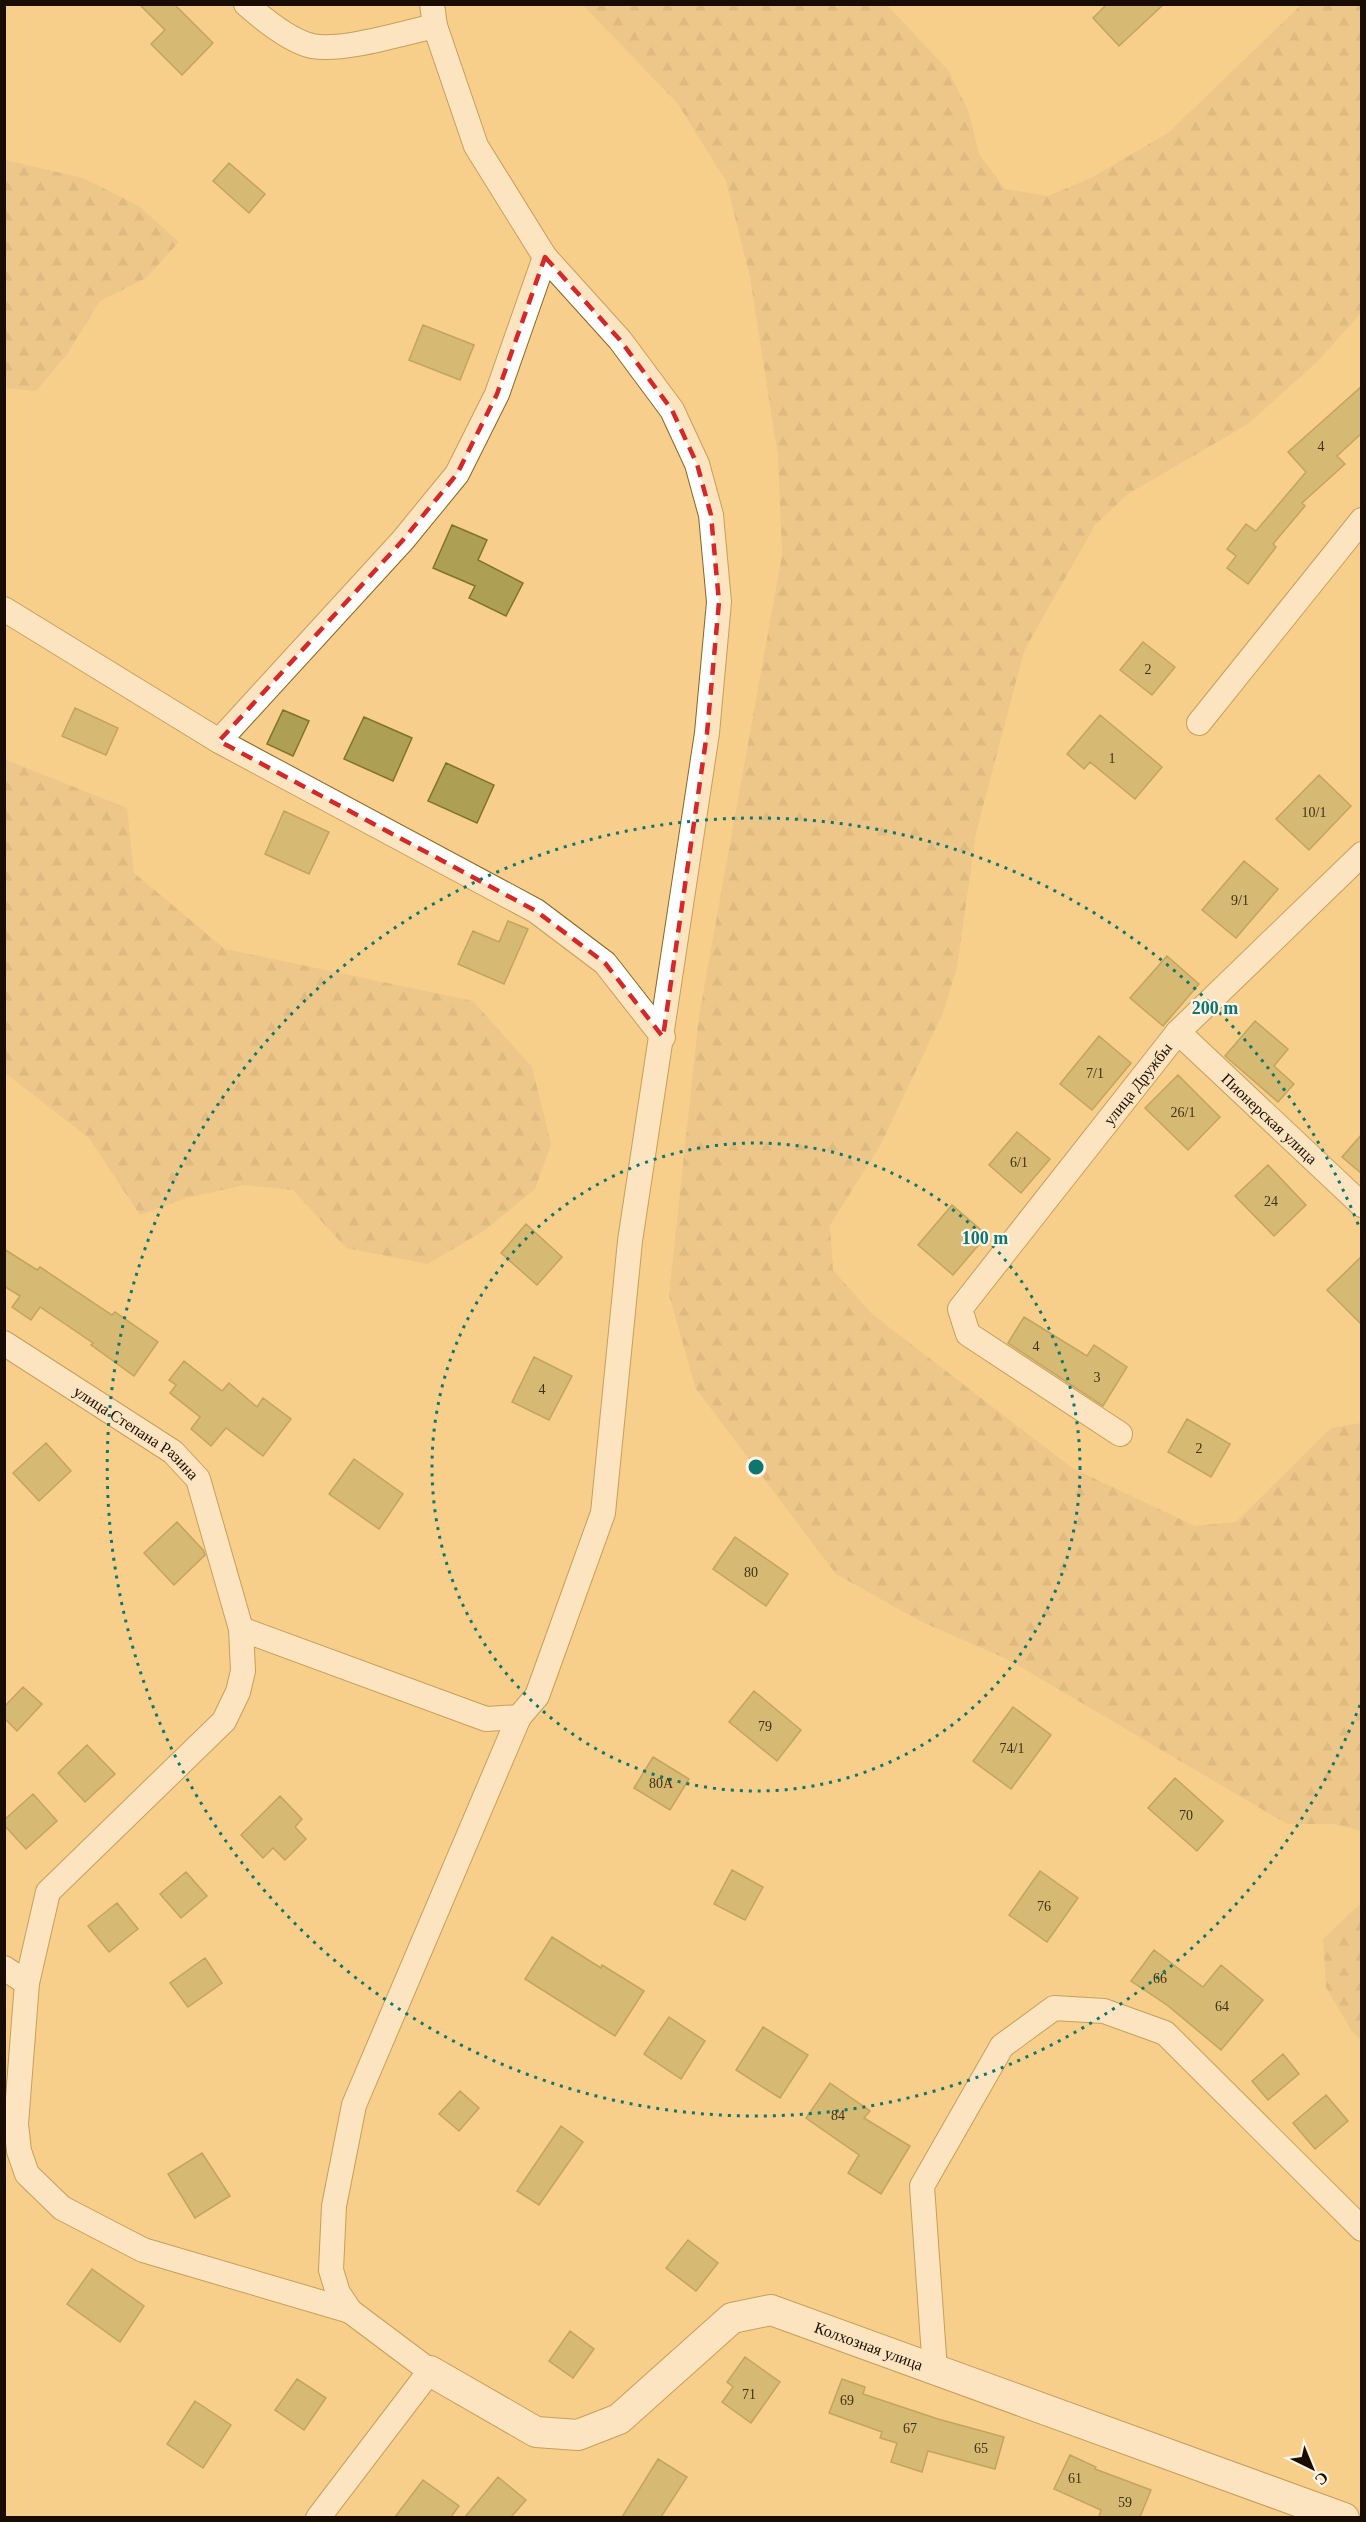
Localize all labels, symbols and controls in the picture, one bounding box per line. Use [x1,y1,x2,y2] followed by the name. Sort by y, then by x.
[1318,439,1325,454] house number: 4
[1145,662,1152,677] house number: 2
[1109,751,1116,766] house number: 1
[1302,805,1326,820] house number: 10/1
[1231,893,1249,908] house number: 9/1
[1192,998,1238,1018] text: 200 m
[1100,1039,1175,1129] street label: улица Дружбы
[1086,1066,1104,1081] house number: 7/1
[1218,1070,1321,1167] street label: Пионерская улица
[1171,1105,1195,1120] house number: 26/1
[1010,1155,1028,1170] house number: 6/1
[1264,1194,1278,1209] house number: 24
[962,1228,1008,1248] text: 100 m
[1033,1339,1040,1354] house number: 4
[1094,1370,1101,1385] house number: 3
[70,1382,202,1483] street label: улица Степана Разина
[539,1382,546,1397] house number: 4
[1196,1441,1203,1456] house number: 2
[746,1457,766,1477] centre of rings
[744,1565,758,1580] house number: 80
[758,1719,772,1734] house number: 79
[1000,1741,1024,1756] house number: 74/1
[649,1776,674,1791] house number: 80А
[1179,1808,1193,1823] house number: 70
[1037,1899,1051,1914] house number: 76
[1153,1971,1167,1986] house number: 66
[1215,1999,1229,2014] house number: 64
[831,2108,845,2123] house number: 84
[812,2319,925,2373] street label: Колхозная улица
[742,2387,756,2402] house number: 71
[840,2393,854,2408] house number: 69
[903,2421,917,2436] house number: 67
[1282,2438,1342,2498] north arrow
[974,2441,988,2456] house number: 65
[1312,2468,1332,2489] text: С
[1068,2471,1082,2486] house number: 61
[1118,2495,1132,2510] house number: 59

